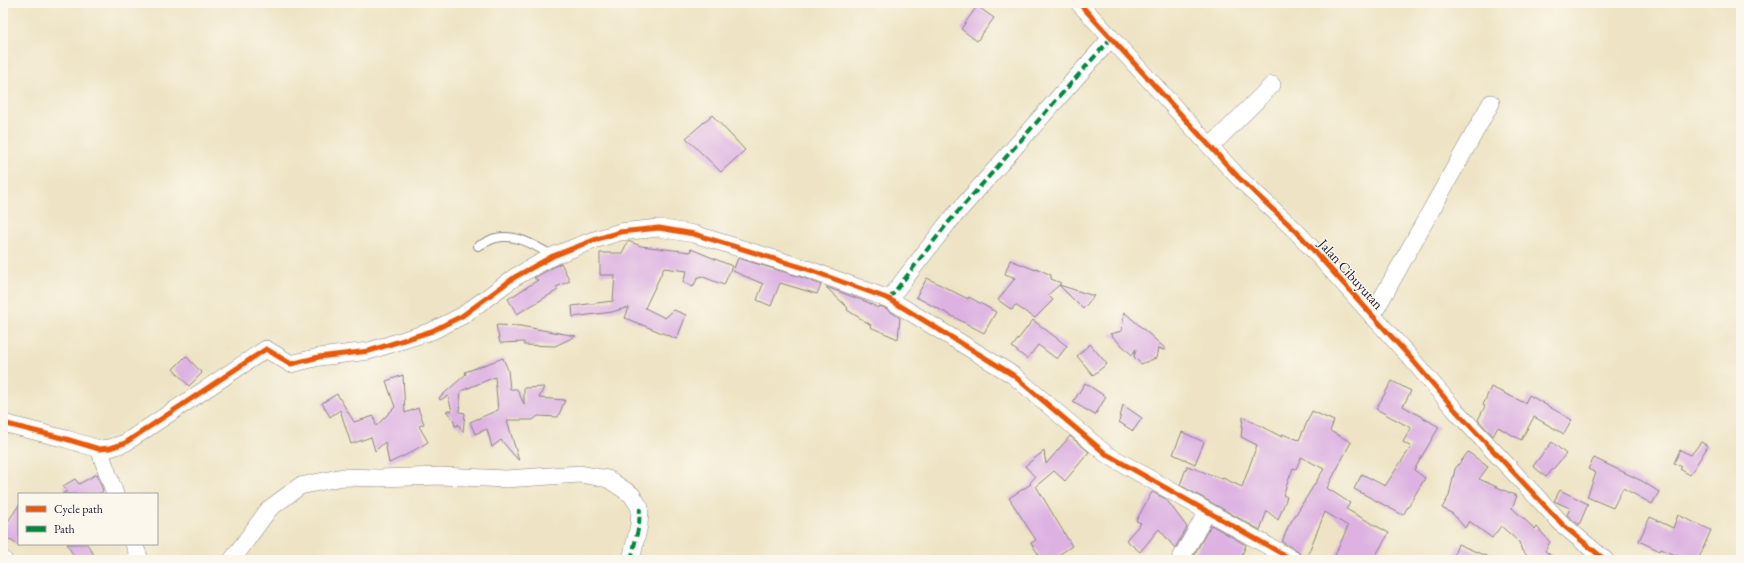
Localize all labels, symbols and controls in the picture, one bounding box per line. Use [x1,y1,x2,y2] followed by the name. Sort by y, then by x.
[1314,234,1388,313] street label: Jalan Cibuyutan
[18,493,158,545] legend
[54,501,103,517] text: Cycle path
[54,521,75,537] text: Path

